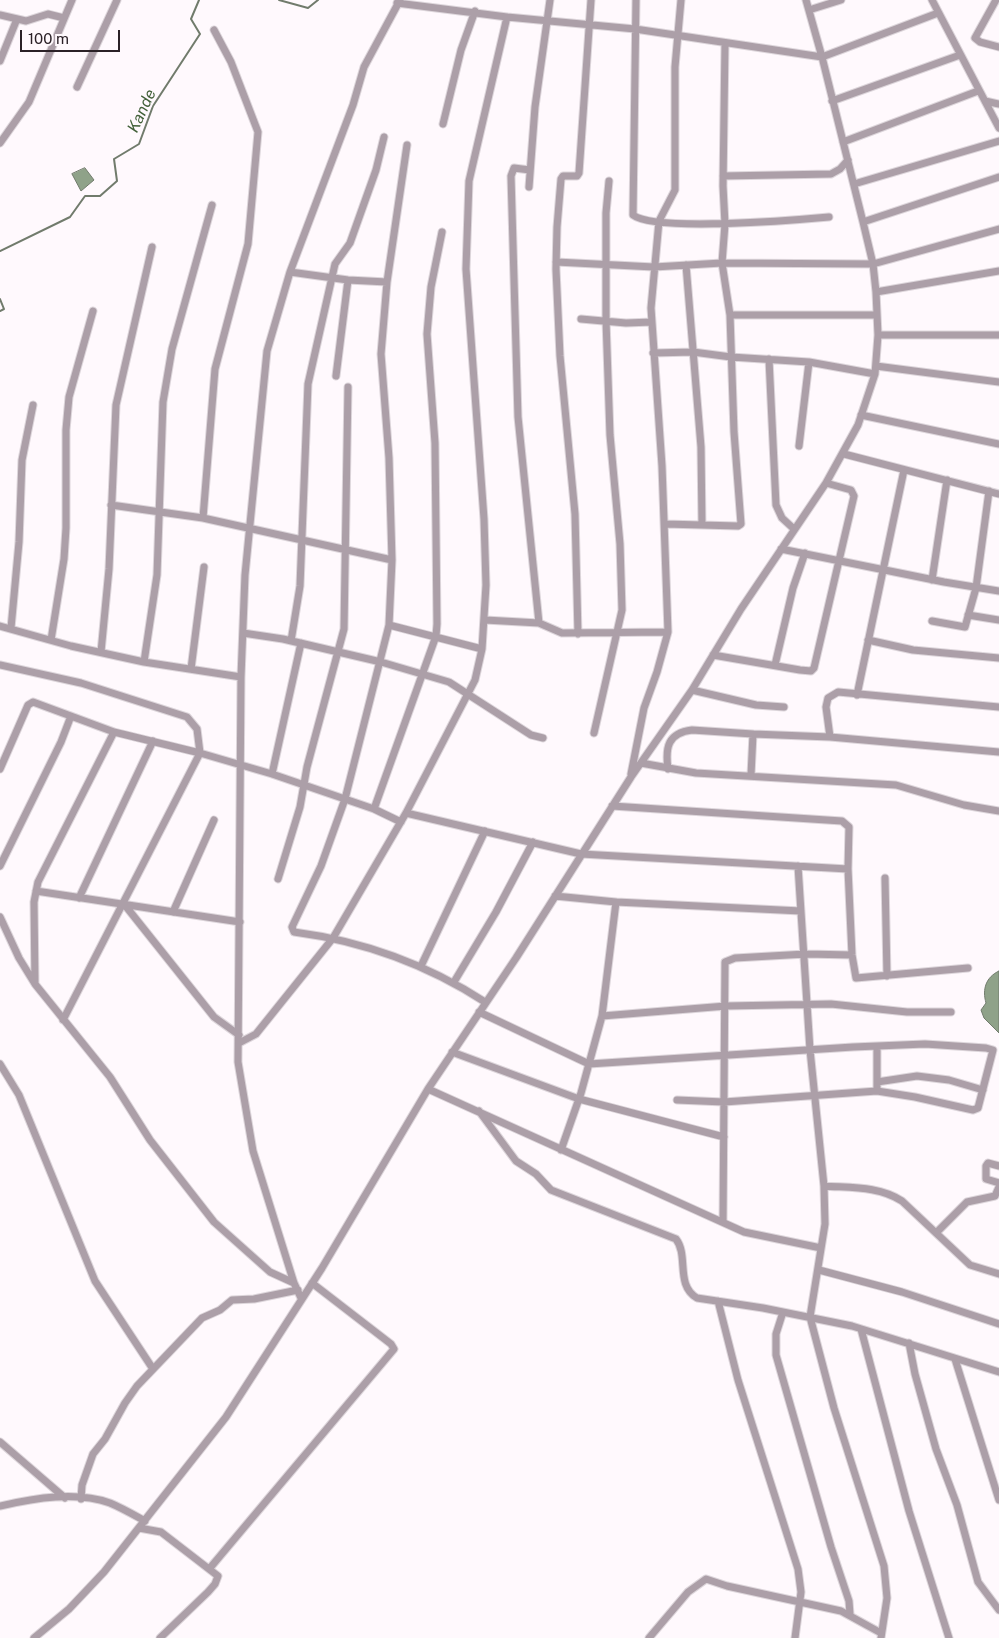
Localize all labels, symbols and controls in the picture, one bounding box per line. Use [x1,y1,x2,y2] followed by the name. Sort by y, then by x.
[22,20,122,52] scale bar
[28,30,69,47] text: 100 m
[124,86,160,136] water label: Kande

